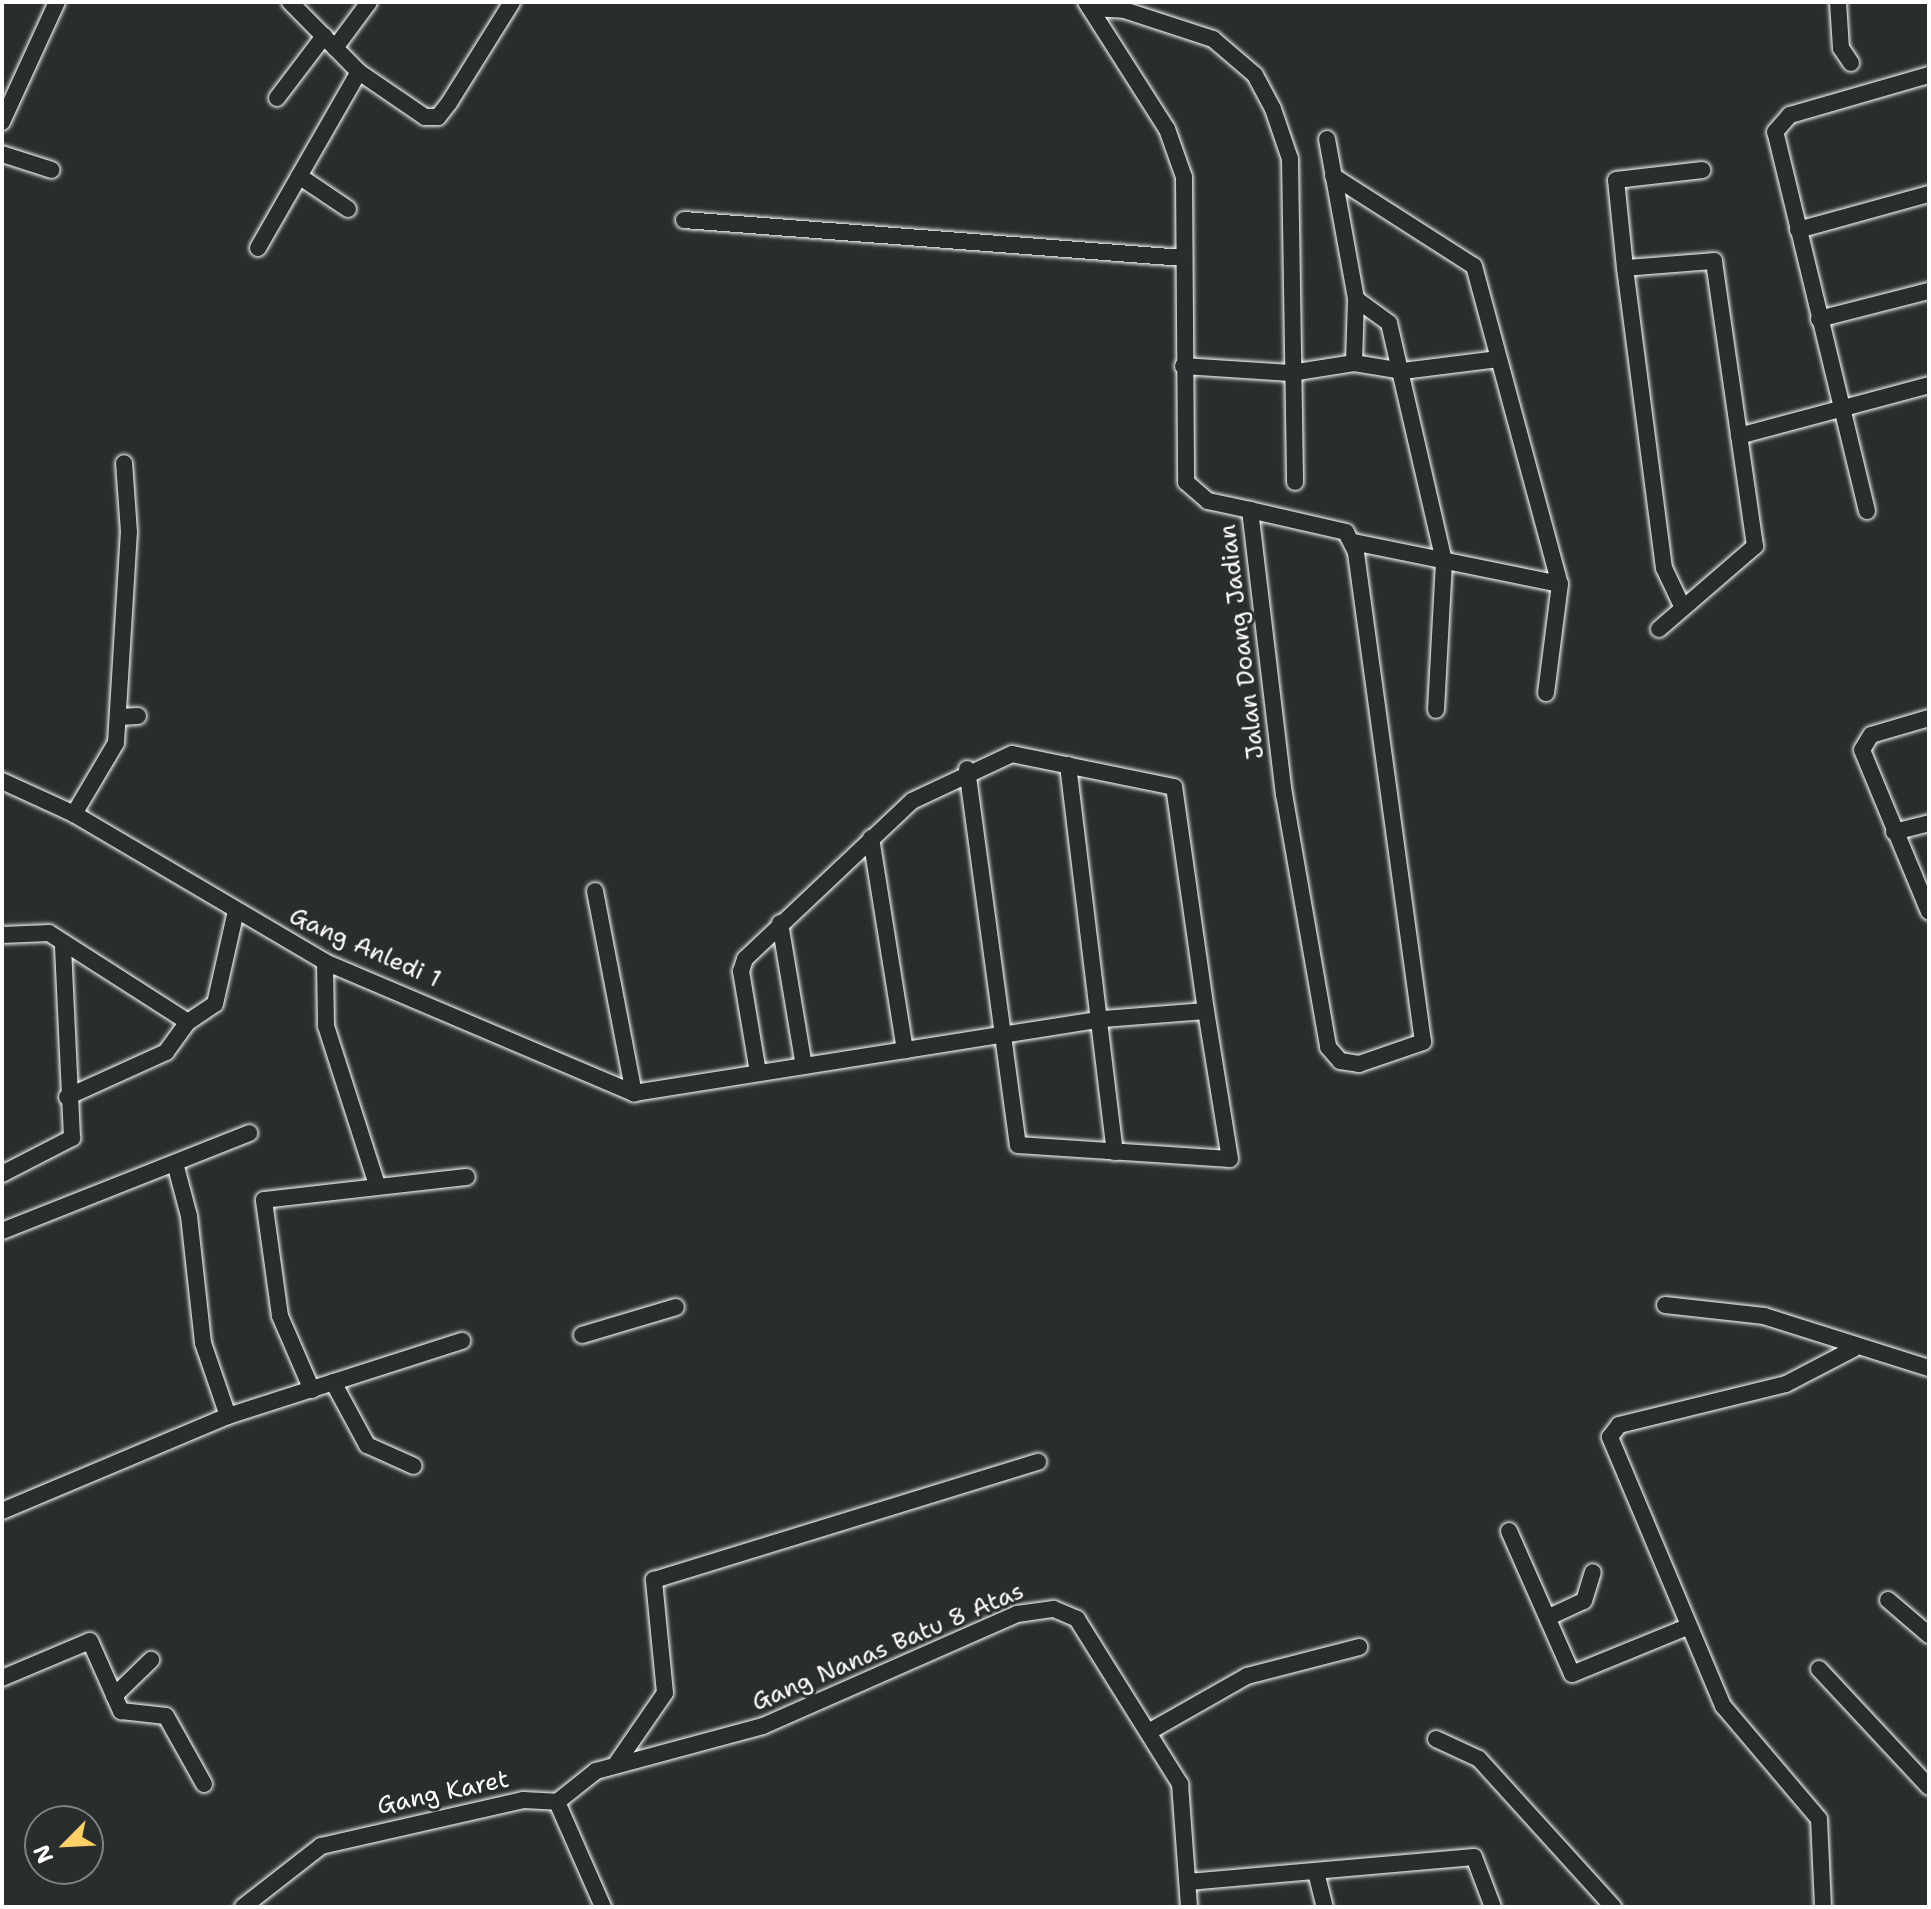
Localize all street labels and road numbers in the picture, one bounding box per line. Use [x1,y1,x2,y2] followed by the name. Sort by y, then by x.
[1213,523,1271,761] street label: Jalan Doang Jadian
[285,902,445,994] street label: Gang Anledi 1
[748,1577,1028,1717] street label: Gang Nanas Batu 8 Atas
[375,1765,511,1821] street label: Gang Karet

